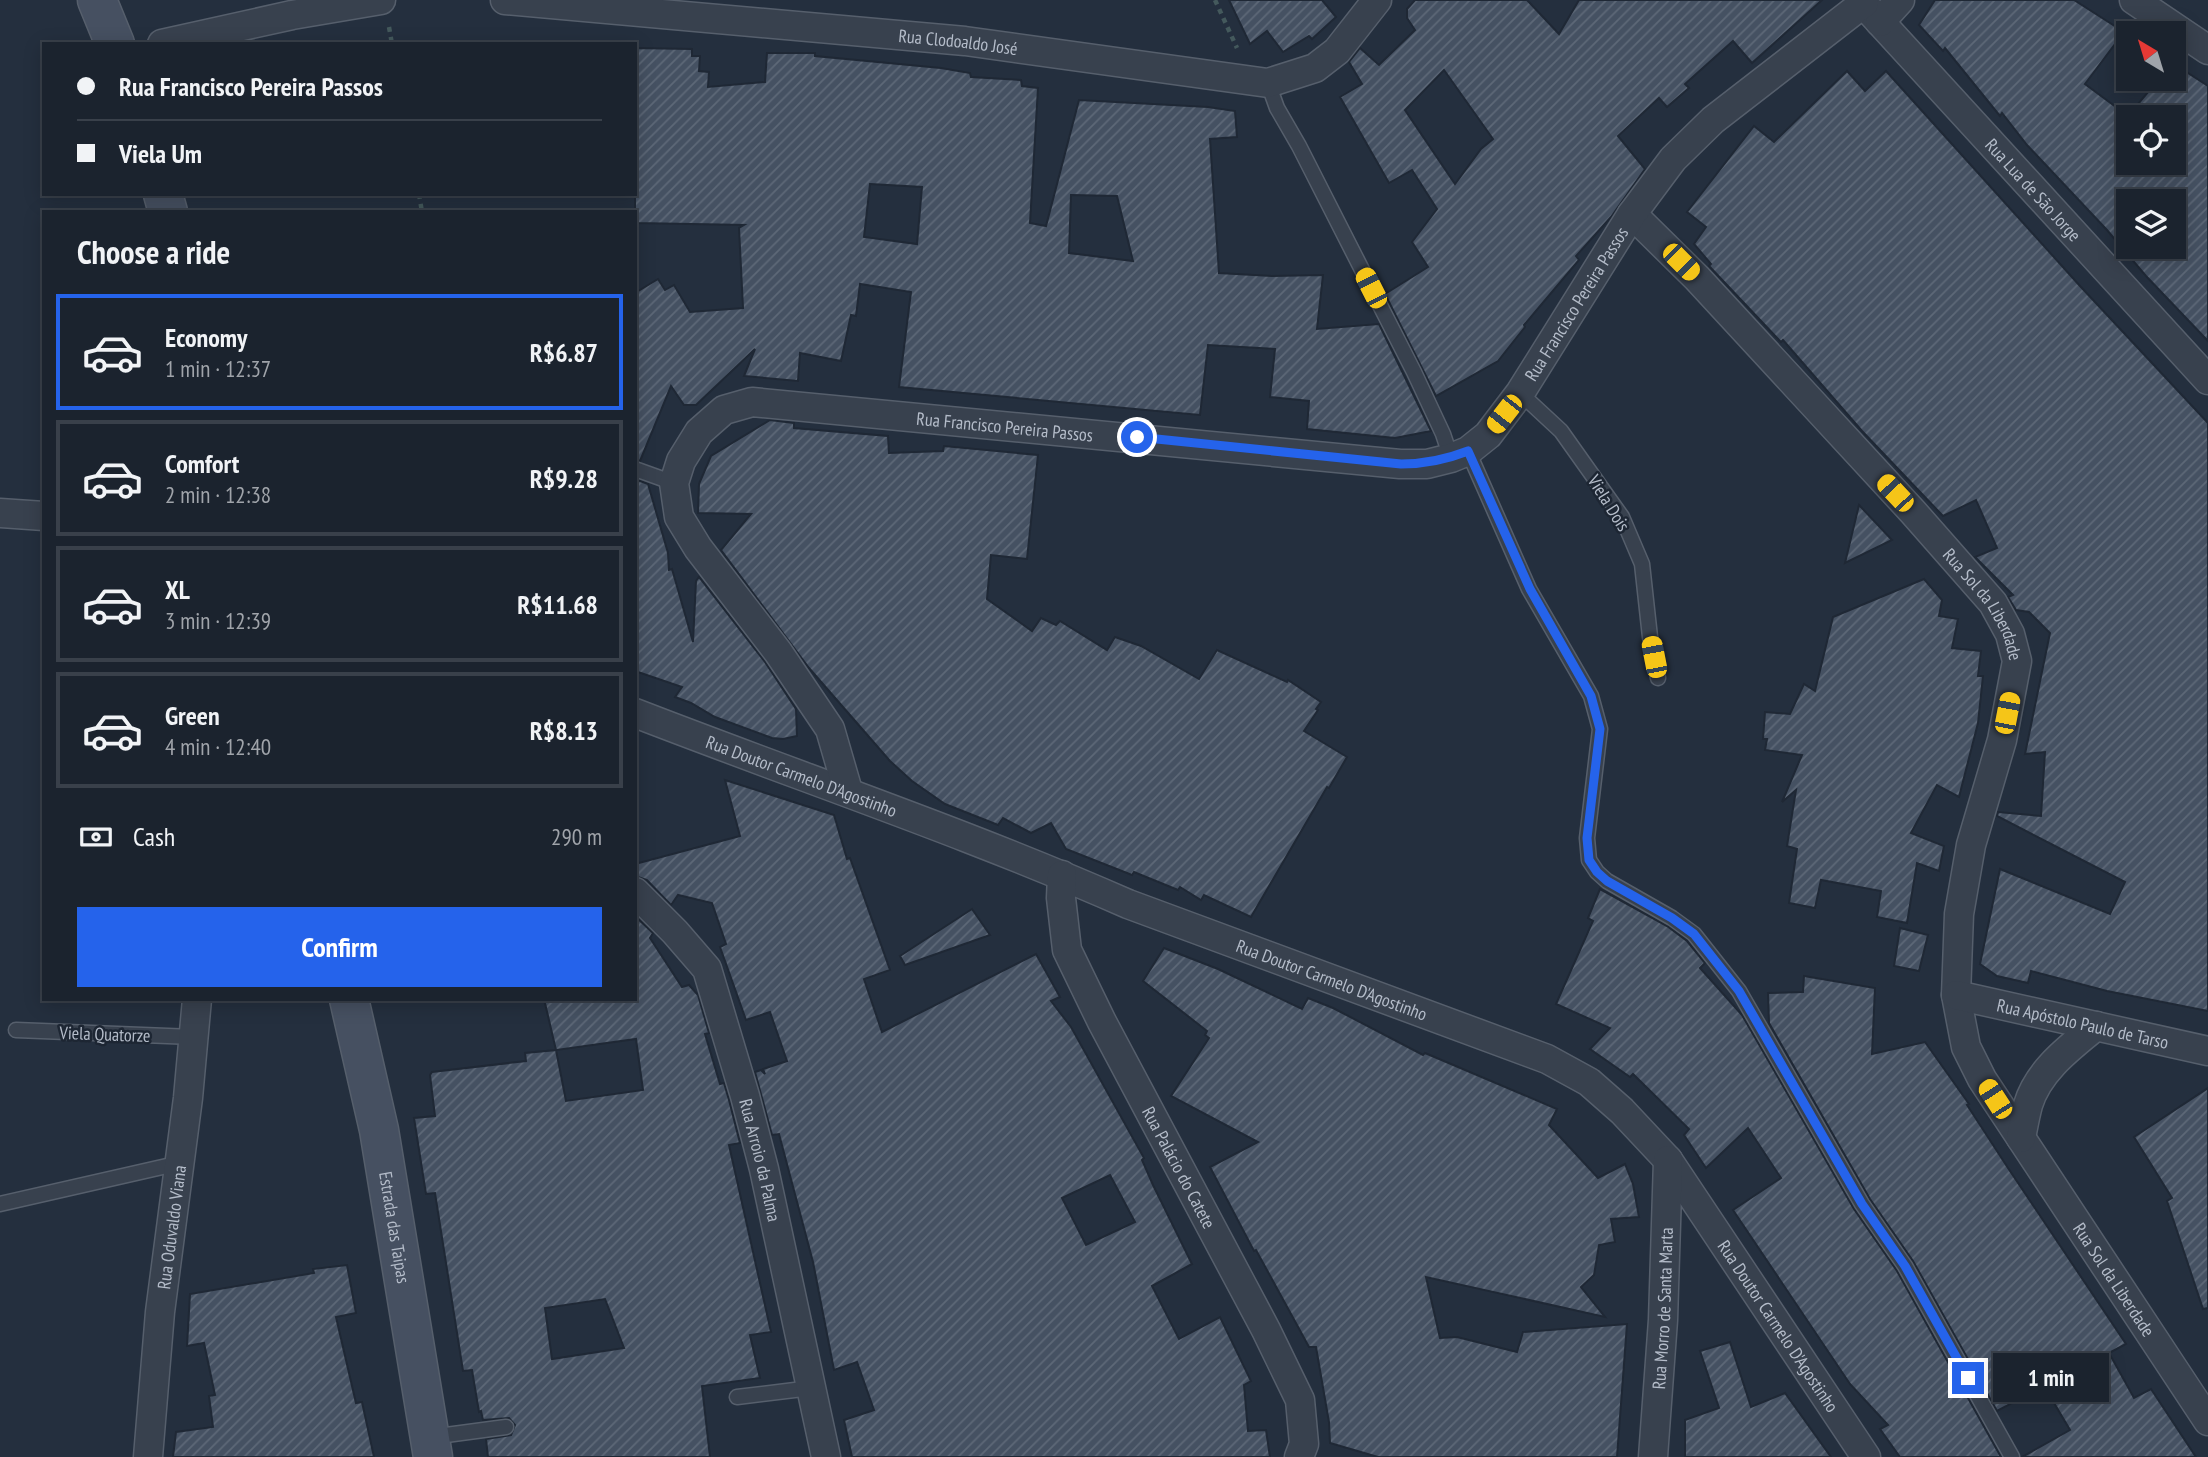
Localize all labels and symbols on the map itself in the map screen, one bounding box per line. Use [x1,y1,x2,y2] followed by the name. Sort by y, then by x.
[2116,21,2186,91] north arrow
[898,24,1019,60] street label: Rua Clodoaldo José
[1981,133,2086,246] street label: Rua Lua de São Jorge
[1519,222,1633,385] street label: Rua Francisco Pereira Passos
[1659,240,1704,284] car
[1353,265,1390,311] car
[1483,391,1526,437] car
[915,406,1094,446] street label: Rua Francisco Pereira Passos
[1121,421,1153,453] route start
[1582,470,1635,535] street label: Viela Dois
[1873,470,1918,516] car
[1938,543,2028,663] street label: Rua Sol da Liberdade
[1640,634,1669,680] car
[1993,690,2022,736] car
[703,730,900,822] street label: Rua Doutor Carmelo D'Agostinho
[1233,934,1431,1025] street label: Rua Doutor Carmelo D'Agostinho
[1995,993,2171,1053] street label: Rua Apóstolo Paulo de Tarso
[58,1021,151,1047] street label: Viela Quatorze
[1975,1076,2016,1122] car
[735,1096,786,1223] street label: Rua Arroio da Palma
[1138,1102,1221,1232] street label: Rua Palácio do Catete
[152,1164,191,1291] street label: Rua Oduvaldo Viana
[375,1170,416,1285] street label: Estrada das Taipas
[2069,1218,2160,1341] street label: Rua Sol da Liberdade
[1646,1227,1677,1390] street label: Rua Morro de Santa Marta
[1713,1236,1844,1416] street label: Rua Doutor Carmelo D'Agostinho
[1993,1354,2108,1402] callout: 1 min
[1952,1362,1984,1394] route end

